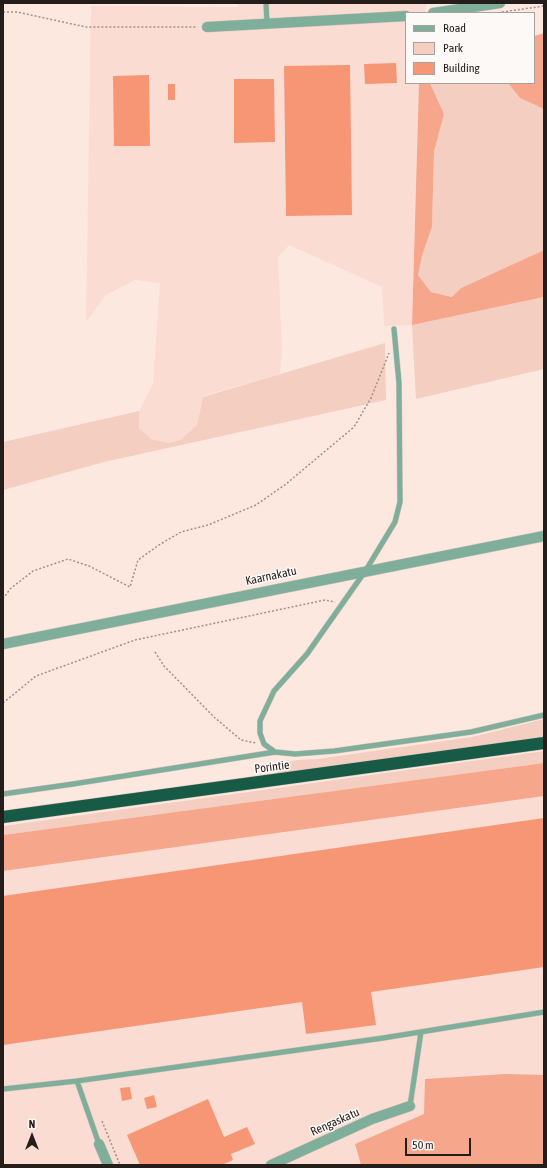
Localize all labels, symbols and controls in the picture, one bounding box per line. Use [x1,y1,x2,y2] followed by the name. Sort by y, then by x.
[405,12,535,84] legend
[443,21,466,35] text: Road
[443,41,463,55] text: Park
[443,61,480,75] text: Building
[244,564,298,588] street label: Kaarnakatu
[254,758,290,776] street label: Porintie
[308,1105,362,1139] street label: Rengaskatu
[12,1116,52,1156] north arrow
[29,1118,35,1130] text: N
[407,1130,473,1156] scale bar
[412,1138,434,1152] text: 50 m

